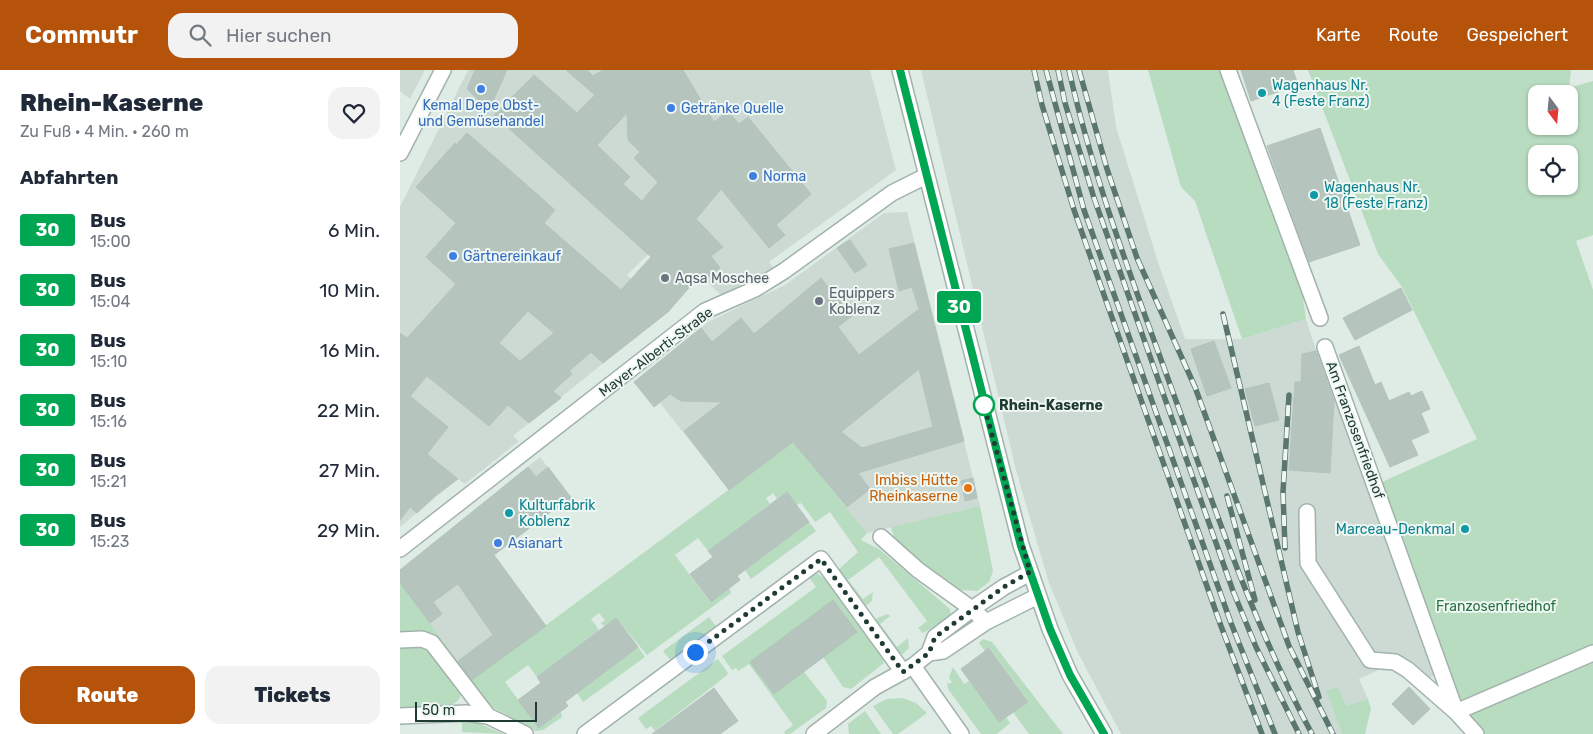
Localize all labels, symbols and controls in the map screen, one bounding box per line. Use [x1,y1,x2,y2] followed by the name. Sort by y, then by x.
[168,13,518,58] search box
[25,21,138,49] text: Commutr
[186,21,214,49] icon: search
[226,24,332,47] text: Hier suchen
[1316,24,1360,46] text: Karte
[1388,24,1438,46] text: Route
[1466,24,1568,46] text: Gespeichert
[1272,77,1370,110] place label: Wagenhaus Nr. 4 (Feste Franz)
[475,83,487,95] marker: Kemal Depe Obst- und Gemüsehandel
[1528,85,1578,135] north arrow
[1528,85,1578,195] map controls
[328,87,380,139] button: heart
[1256,87,1268,99] marker: Wagenhaus Nr. 4 (Feste Franz)
[20,89,203,117] text: Rhein-Kaserne
[418,97,544,130] place label: Kemal Depe Obst- und Gemüsehandel
[681,100,784,117] place label: Getränke Quelle
[665,102,677,114] marker: Getränke Quelle
[20,122,189,141] text: Zu Fuß · 4 Min. · 260 m
[1528,145,1578,195] button: locate
[20,166,118,189] text: Abfahrten
[763,168,806,185] place label: Norma
[747,170,759,182] marker: Norma
[1324,179,1428,212] place label: Wagenhaus Nr. 18 (Feste Franz)
[1308,189,1320,201] marker: Wagenhaus Nr. 18 (Feste Franz)
[90,209,126,232] text: Bus
[35,219,60,241] text: 30
[328,219,380,242] text: 6 Min.
[90,232,131,251] text: 15:00
[463,248,562,265] place label: Gärtnereinkauf
[447,250,459,262] marker: Gärtnereinkauf
[90,269,126,292] text: Bus
[675,270,769,287] place label: Aqsa Moschee
[659,272,671,284] marker: Aqsa Moschee
[35,279,60,301] text: 30
[319,279,380,302] text: 10 Min.
[829,285,895,318] place label: Equippers Koblenz
[936,291,982,323] line badge: 30
[90,292,131,311] text: 15:04
[813,295,825,307] marker: Equippers Koblenz
[947,296,971,318] text: 30
[596,304,716,400] street label: Mayer-Alberti-Straße
[90,329,126,352] text: Bus
[35,339,60,361] text: 30
[320,339,380,362] text: 16 Min.
[90,352,127,371] text: 15:10
[1322,359,1388,502] street label: Am Franzosenfriedhof
[90,389,126,412] text: Bus
[973,394,995,416] marker: Rhein-Kaserne
[999,397,1103,414] place label: Rhein-Kaserne
[35,399,60,421] text: 30
[317,399,380,422] text: 22 Min.
[90,412,127,431] text: 15:16
[90,449,126,472] text: Bus
[35,459,60,481] text: 30
[318,459,380,482] text: 27 Min.
[90,472,127,491] text: 15:21
[869,472,958,505] place label: Imbiss Hütte Rheinkaserne
[962,482,974,494] marker: Imbiss Hütte Rheinkaserne
[519,497,596,530] place label: Kulturfabrik Koblenz
[503,507,515,519] marker: Kulturfabrik Koblenz
[90,509,126,532] text: Bus
[35,519,60,541] text: 30
[317,519,380,542] text: 29 Min.
[1336,521,1455,538] place label: Marceau-Denkmal
[1459,523,1471,535] marker: Marceau-Denkmal
[90,532,129,551] text: 15:23
[508,535,563,552] place label: Asianart
[492,537,504,549] marker: Asianart
[1436,598,1557,615] park label: Franzosenfriedhof
[683,640,708,665] your location
[20,666,195,724] button: Route
[205,666,380,724] button: Tickets
[415,699,538,722] scale bar
[422,702,455,719] text: 50 m

